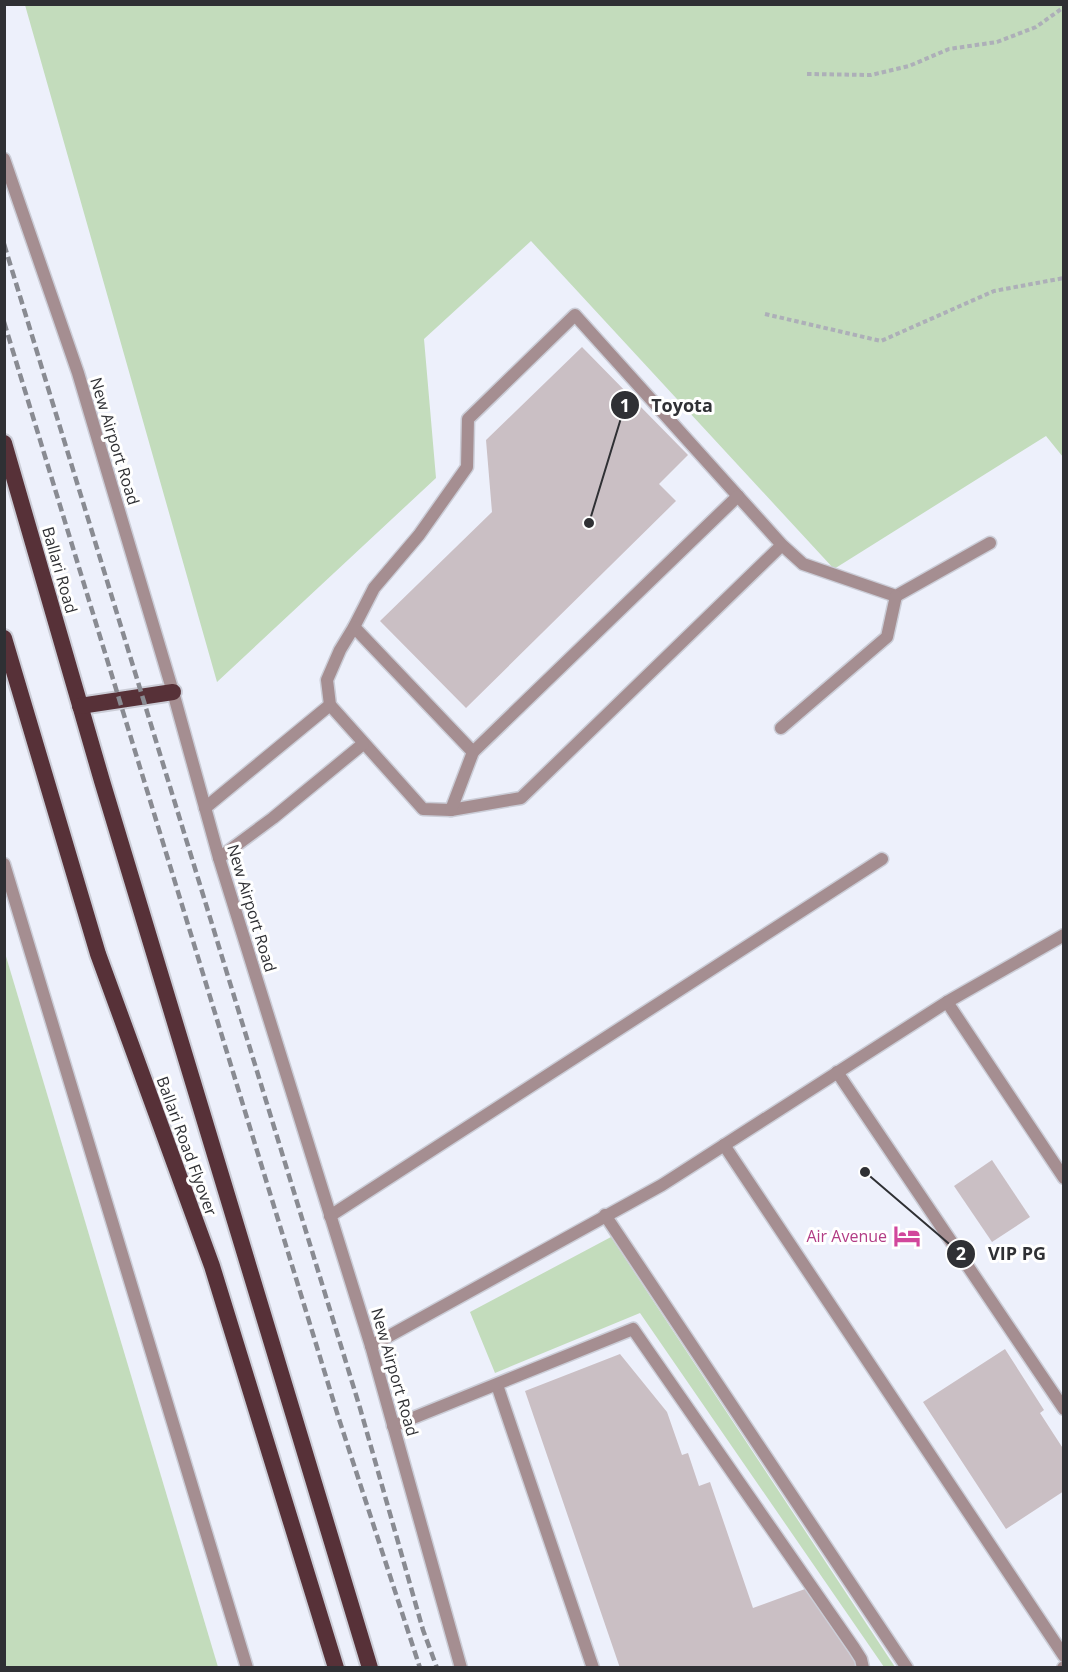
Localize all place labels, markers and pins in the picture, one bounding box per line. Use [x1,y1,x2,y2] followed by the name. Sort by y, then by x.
[610,387,725,423] callout: Toyota
[892,1221,922,1251] hotel icon: Air Avenue
[806,1225,887,1247] place label: Air Avenue
[946,1236,1058,1272] callout: VIP PG

